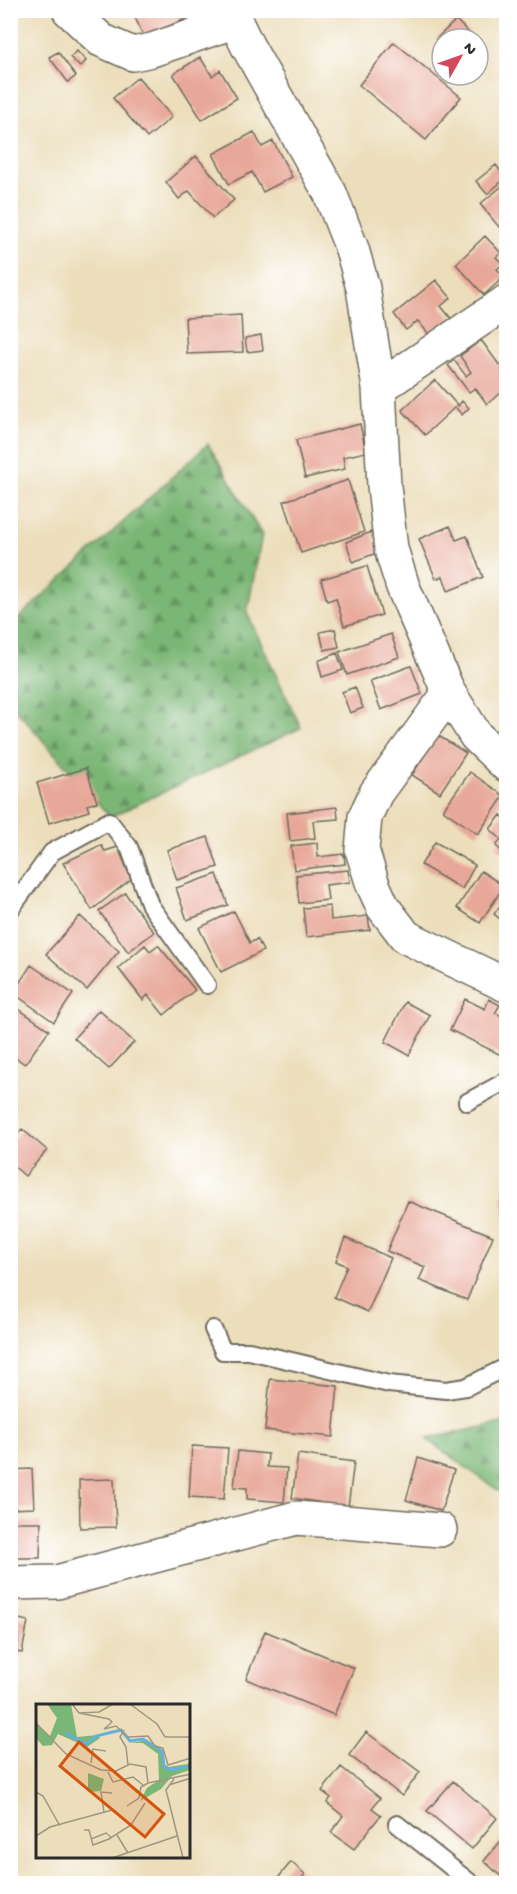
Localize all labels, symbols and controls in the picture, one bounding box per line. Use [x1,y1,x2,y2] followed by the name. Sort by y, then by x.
[430,27,490,87] north arrow
[458,39,480,60] text: N
[36,1704,190,1858] inset map

